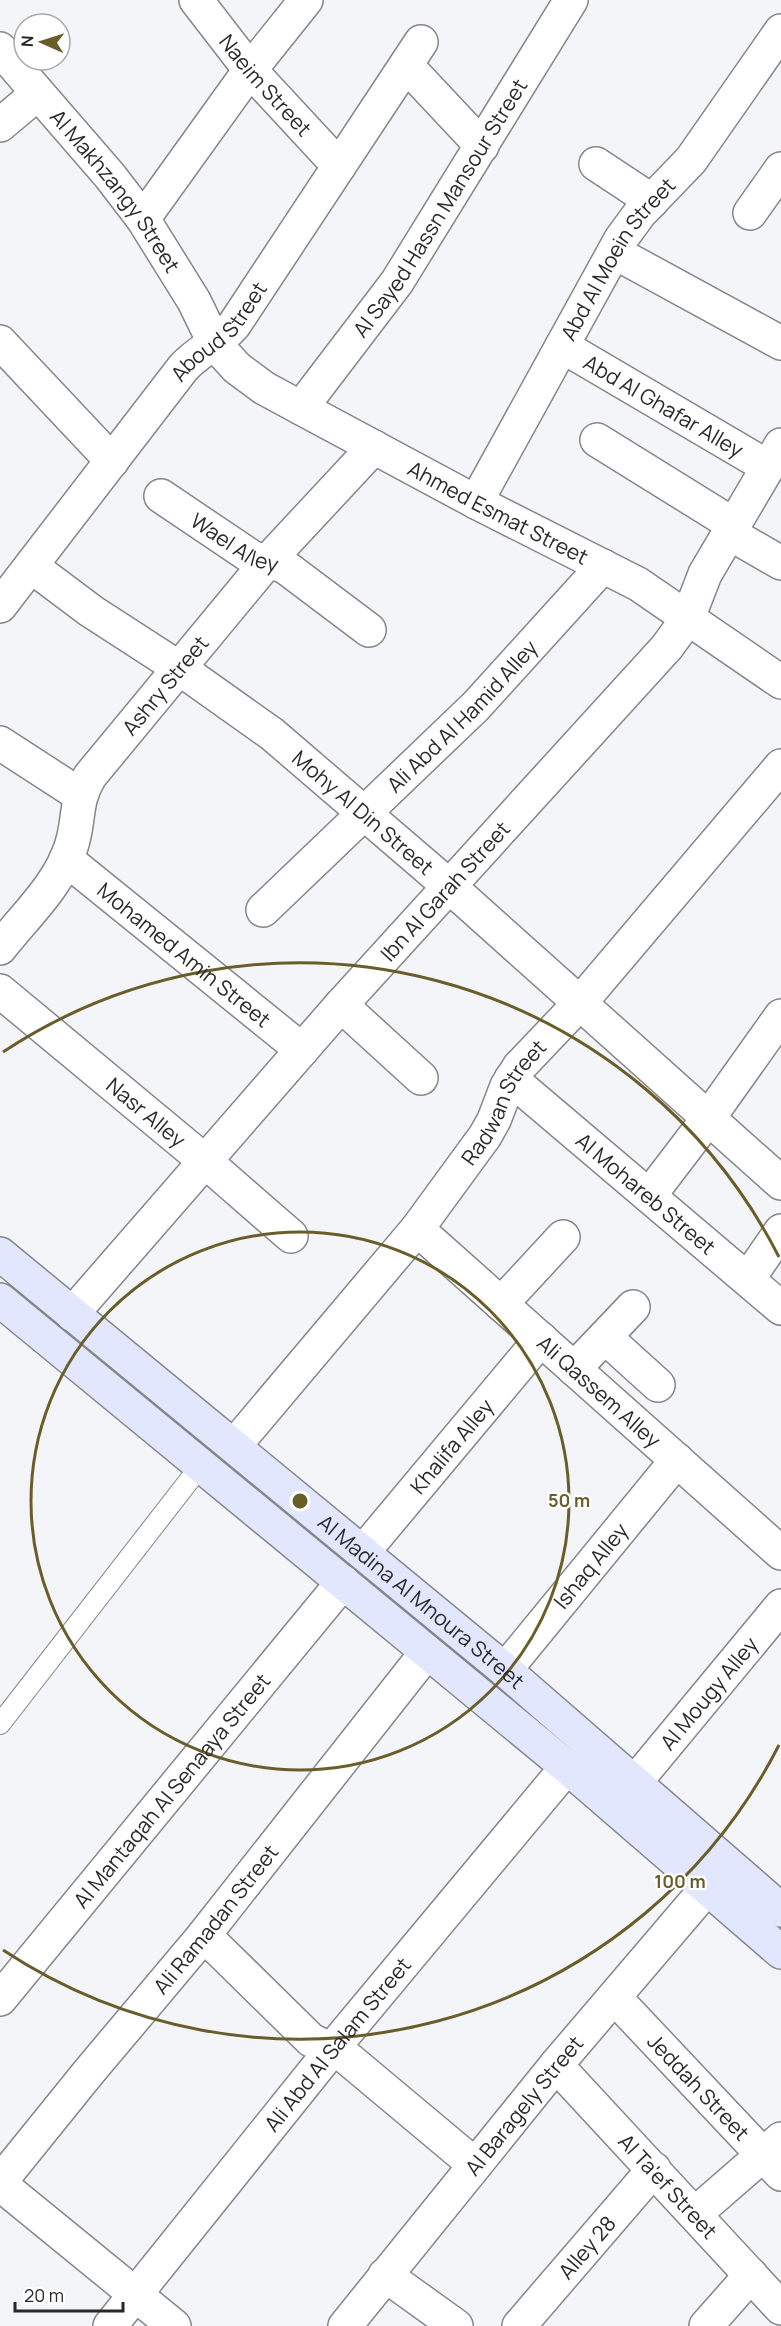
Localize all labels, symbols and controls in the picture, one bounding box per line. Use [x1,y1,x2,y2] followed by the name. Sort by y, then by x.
[12,12,72,72] north arrow
[213,28,318,142] street label: Naeim Street
[16,35,38,48] text: N
[346,73,533,343] street label: Al Sayed Hassn Mansour Street
[44,103,187,277] street label: Al Makhzangy Street
[554,171,681,345] street label: Abd Al Moein Street
[164,276,273,387] street label: Aboud Street
[579,348,749,464] street label: Abd Al Ghafar Alley
[403,454,593,571] street label: Ahmed Esmat Street
[185,506,282,578] street label: Wael Alley
[116,630,214,741] street label: Ashry Street
[380,634,543,798] street label: Ali Abd Al Hamid Alley
[287,744,440,881] street label: Mohy Al Din Street
[374,815,516,967] street label: Ibn Al Garah Street
[92,876,277,1033] street label: Mohamed Amin Street
[454,1033,552,1171] street label: Radwan Street
[101,1071,192,1154] street label: Nasr Alley
[570,1126,722,1261] street label: Al Mohareb Street
[531,1329,667,1454] street label: Ali Qassem Alley
[404,1393,499,1499] street label: Khalifa Alley
[548,1488,590,1512] text: 50 m
[290,1491,310,1511] centre of rings
[312,1508,530,1695] street label: Al Madina Al Mnoura Street
[547,1517,634,1614] street label: Ishaq Alley
[654,1631,764,1756] street label: Al Mougy Alley
[67,1667,276,1914] street label: Al Mantaqah Al Senaaya Street
[147,1839,284,2000] street label: Ali Ramadan Street
[654,1869,706,1893] text: 100 m
[258,1951,417,2137] street label: Ali Abd Al Salam Street
[642,2027,756,2146] street label: Jeddah Street
[458,2030,589,2181] street label: Al Baragely Street
[613,2128,724,2245] street label: Al Ta'ef Street
[552,2210,622,2285] street label: Alley 28
[15,2275,123,2313] scale bar
[24,2283,64,2307] text: 20 m

